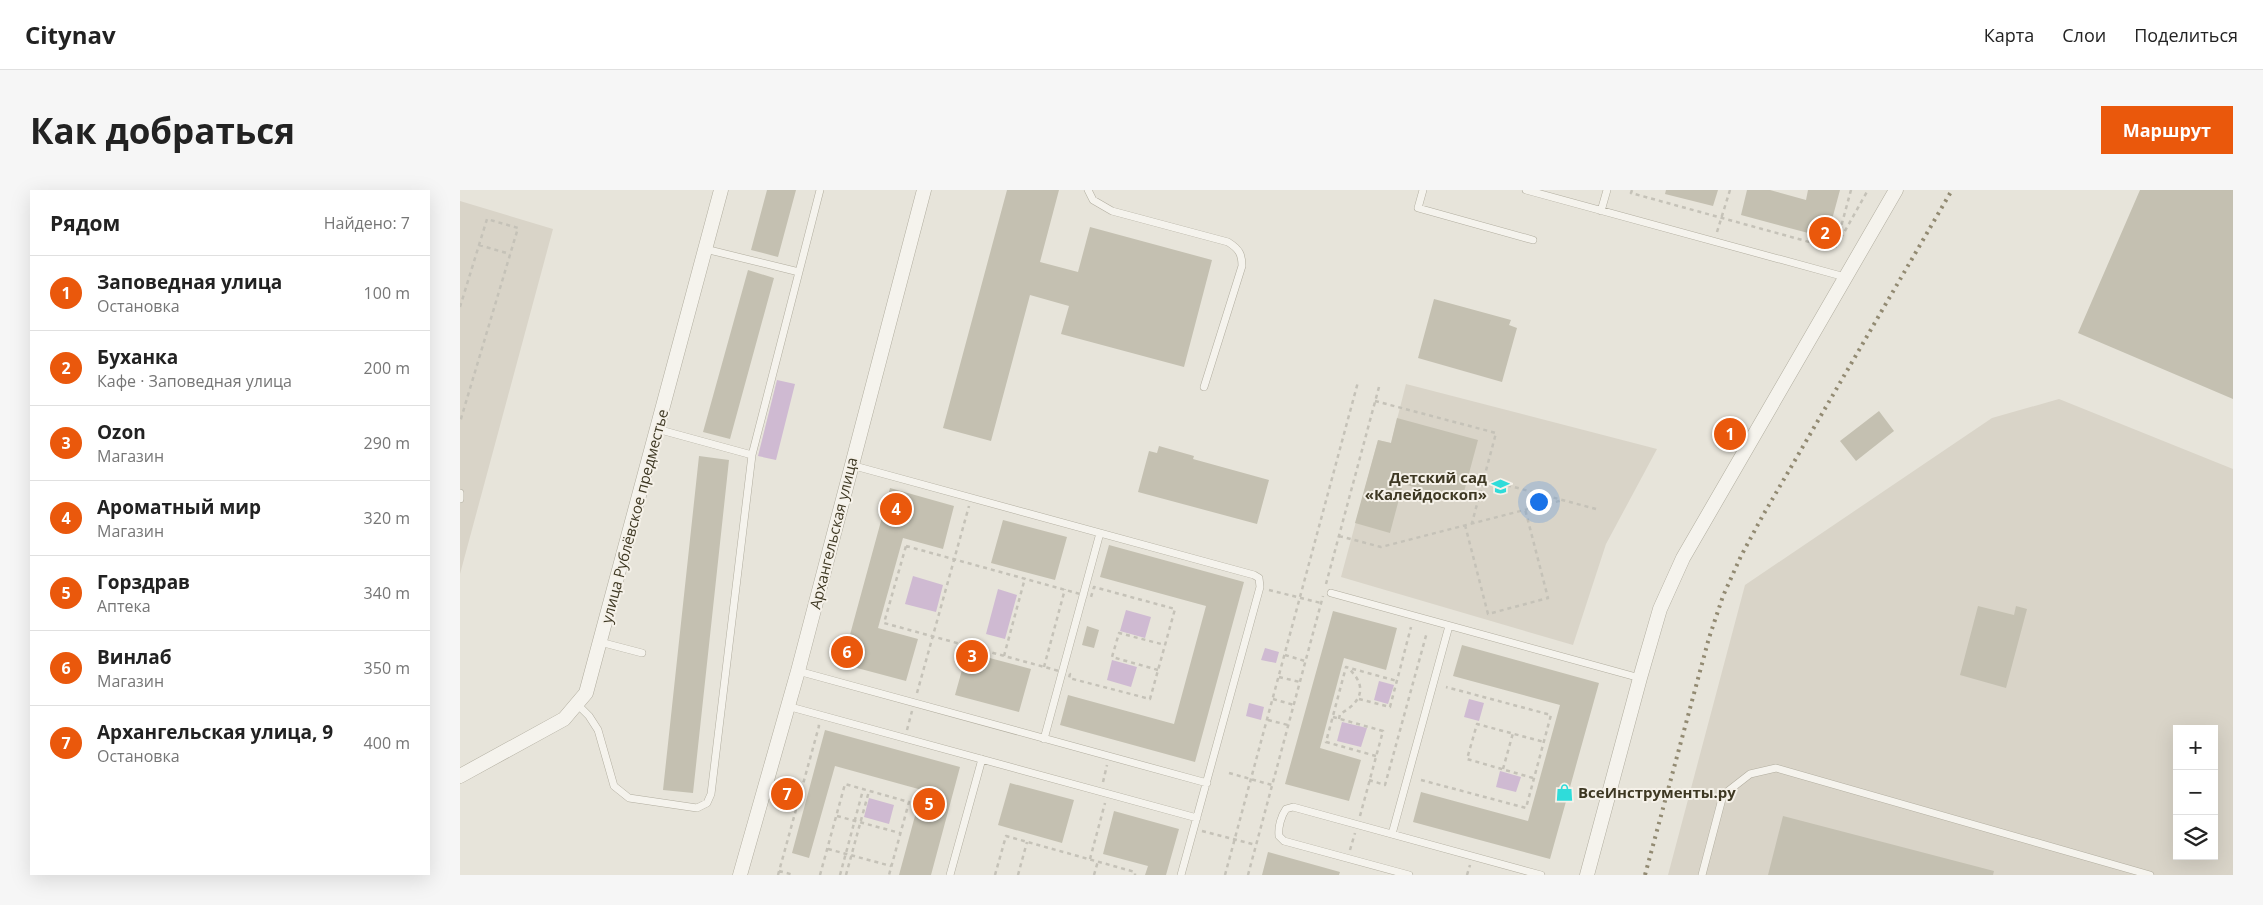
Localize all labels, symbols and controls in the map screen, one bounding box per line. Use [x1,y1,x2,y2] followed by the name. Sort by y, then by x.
[25,18,116,51] text: Citynav
[1984,23,2034,47] text: Карта
[2062,23,2106,47] text: Слои
[2134,23,2238,47] text: Поделиться
[2101,106,2233,154] button: Маршрут
[30,107,295,154] text: Как добраться
[50,209,120,237] text: Рядом
[324,212,410,234] text: Найдено: 7
[1809,214,1841,252] pin: 2
[97,269,282,295] text: Заповедная улица
[61,282,71,304] text: 1
[364,282,410,304] text: 100 m
[97,295,180,317] text: Остановка
[97,344,178,370] text: Буханка
[61,357,71,379] text: 2
[364,357,410,379] text: 200 m
[97,370,292,392] text: Кафе · Заповедная улица
[596,407,672,625] street label: улица Рублёвское предместье
[1714,415,1746,453] pin: 1
[97,419,146,445] text: Ozon
[61,432,71,454] text: 3
[364,432,410,454] text: 290 m
[97,445,164,467] text: Магазин
[804,455,862,611] street label: Архангельская улица
[1365,467,1487,504] place label: Детский сад «Калейдоскоп»
[1491,476,1511,496] school or university icon: Детский сад «Калейдоскоп»
[1526,489,1552,515] your location
[880,490,912,528] pin: 4
[97,494,261,520] text: Ароматный мир
[61,507,71,529] text: 4
[364,507,410,529] text: 320 m
[97,520,164,542] text: Магазин
[97,569,190,595] text: Горздрав
[61,582,71,604] text: 5
[364,582,410,604] text: 340 m
[97,595,151,617] text: Аптека
[831,633,863,671] pin: 6
[956,637,988,675] pin: 3
[97,644,172,670] text: Винлаб
[61,657,71,679] text: 6
[364,657,410,679] text: 350 m
[97,670,164,692] text: Магазин
[97,719,333,745] text: Архангельская улица, 9
[2173,725,2218,860] map controls
[2173,725,2218,770] button: +
[61,732,71,754] text: 7
[364,732,410,754] text: 400 m
[97,745,180,767] text: Остановка
[2173,770,2218,815] button: −
[771,775,803,813] pin: 7
[1554,782,1574,802] shop icon: ВсеИнструменты.ру
[1578,782,1736,802] place label: ВсеИнструменты.ру
[913,785,945,823] pin: 5
[2173,815,2218,860] button: layers

